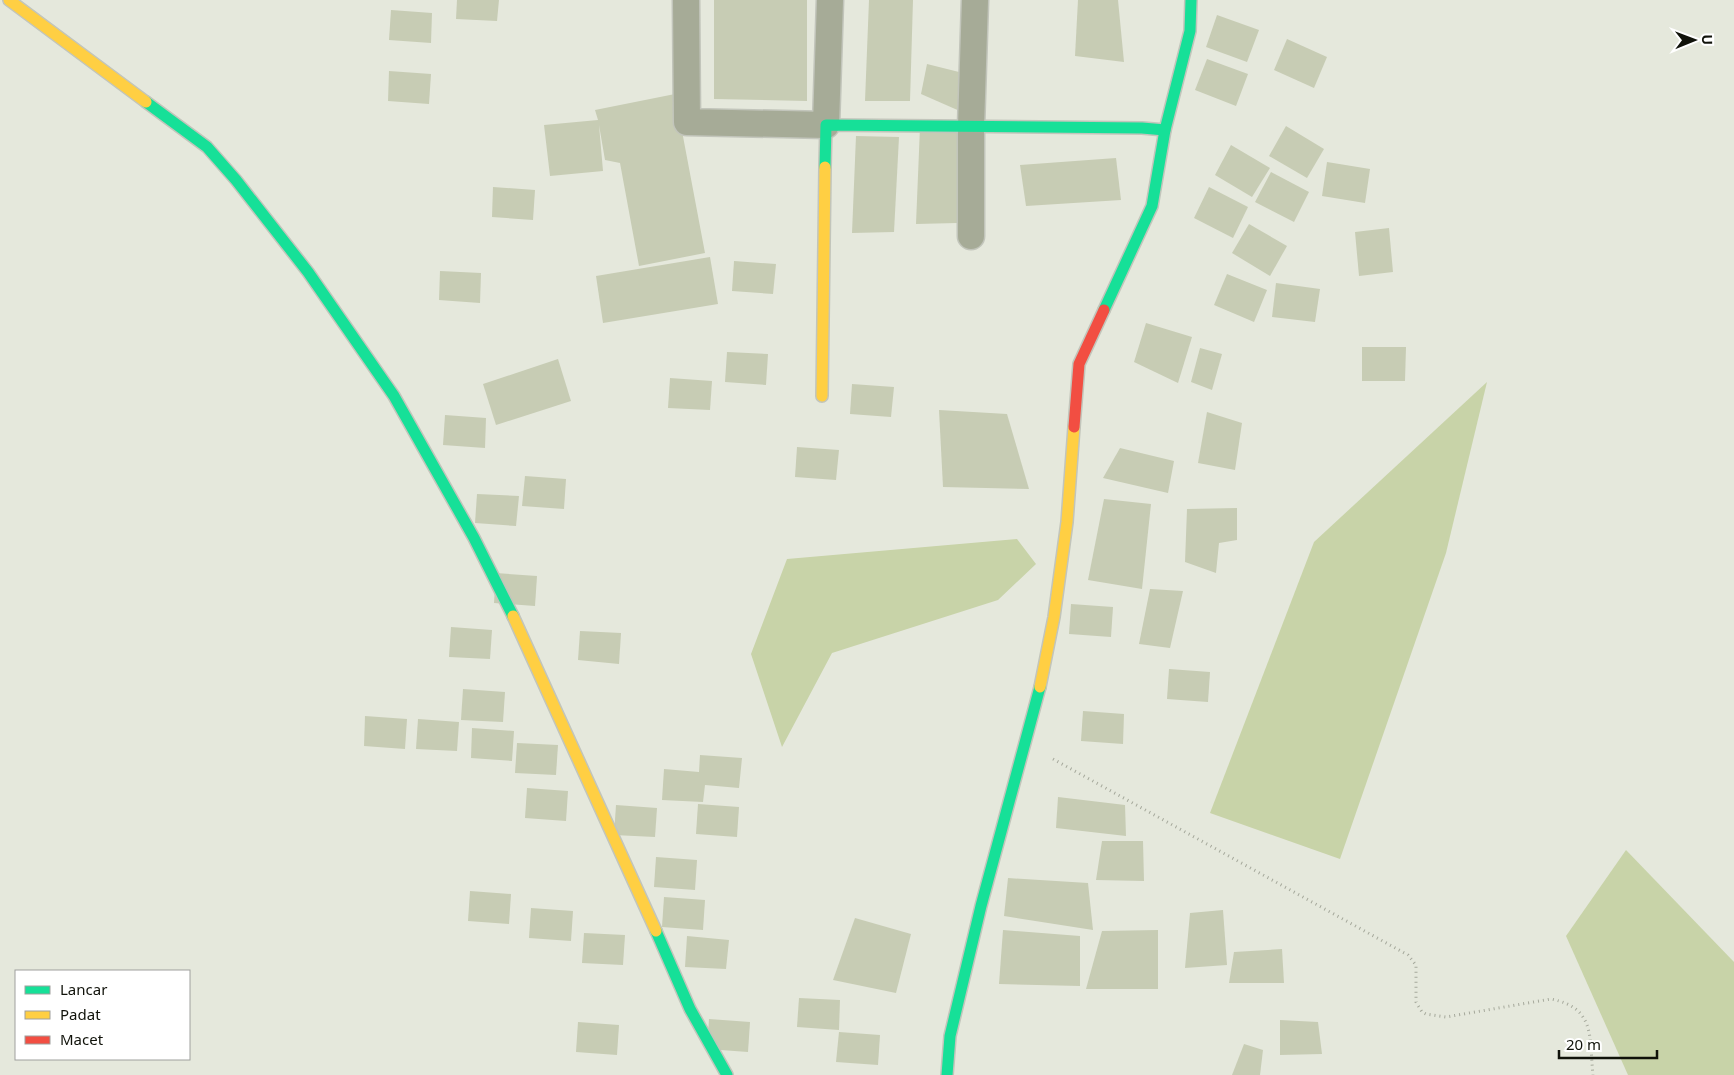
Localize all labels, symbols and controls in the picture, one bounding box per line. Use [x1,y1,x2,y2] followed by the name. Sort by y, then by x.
[1669,15,1719,65] north arrow
[1698,34,1717,45] text: U
[15,970,190,1060] legend
[60,979,107,999] text: Lancar
[60,1004,101,1024] text: Padat
[1559,1028,1656,1060] scale bar
[60,1029,104,1049] text: Macet
[1566,1034,1601,1054] text: 20 m

